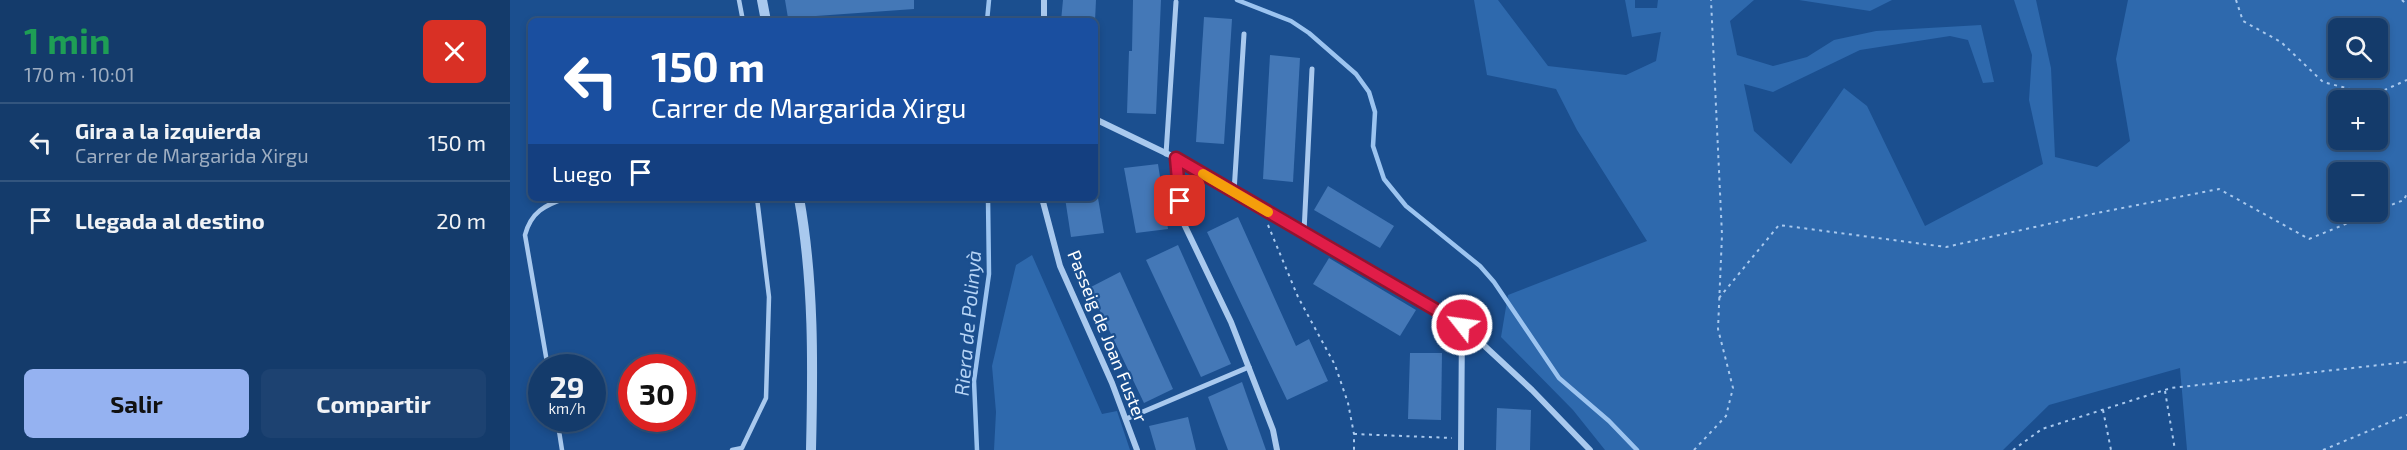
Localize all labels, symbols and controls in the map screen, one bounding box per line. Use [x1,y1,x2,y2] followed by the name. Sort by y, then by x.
[24,18,111,61] text: 1 min
[2328,18,2388,222] map controls
[2328,18,2388,78] button: search
[423,20,486,83] button: close
[651,40,765,90] text: 150 m
[552,42,630,120] icon: left
[24,62,135,86] text: 170 m · 10:01
[2328,90,2388,150] button: +
[651,91,966,123] text: Carrer de Margarida Xirgu
[75,117,261,143] text: Gira a la izquierda
[24,126,57,159] icon: left
[428,129,486,155] text: 150 m
[75,143,309,167] text: Carrer de Margarida Xirgu
[624,156,657,189] icon: arrive
[552,160,612,186] text: Luego
[2328,162,2388,222] button: −
[1154,175,1205,226] pin
[1163,184,1196,217] icon: arrive
[24,204,57,237] icon: arrive
[75,207,265,233] text: Llegada al destino
[436,207,486,233] text: 20 m
[1063,247,1153,425] street label: Passeig de Joan Fuster
[949,249,986,397] water label: Riera de Polinyà
[1430,293,1494,357] position arrow
[618,354,696,432] speed limit sign: 30
[549,368,585,404] text: 29
[24,369,249,438] button: Salir
[261,369,486,438] button: Compartir
[548,399,586,417] text: km/h

